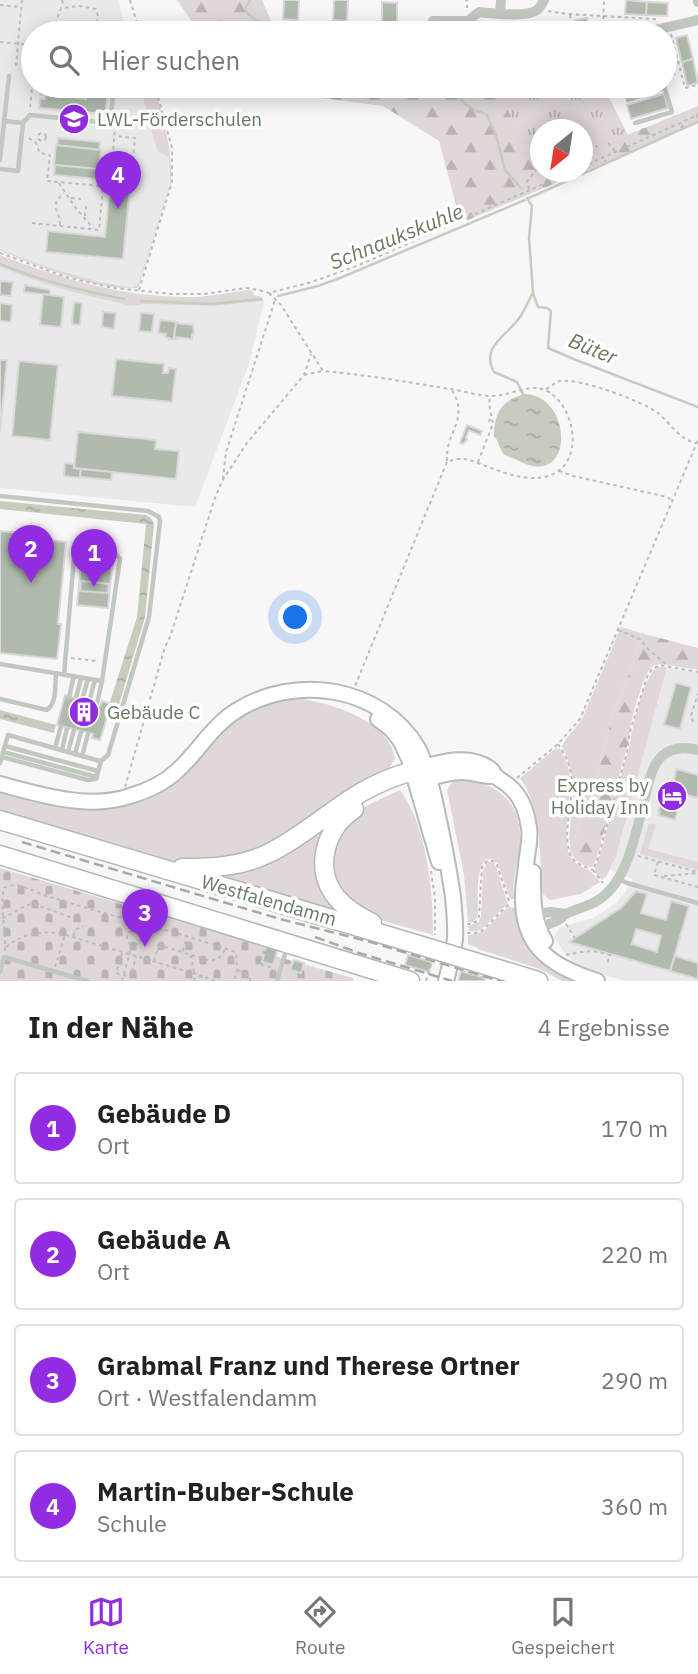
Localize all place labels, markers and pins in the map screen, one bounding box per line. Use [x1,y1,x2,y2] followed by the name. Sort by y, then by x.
[57,102,91,136] school or university icon: LWL-Förderschulen
[97,107,262,131] place label: LWL-Förderschulen
[95,151,141,209] pin: 4
[8,525,54,583] pin: 2
[71,529,117,587] pin: 1
[67,695,101,729] building icon: Gebäude C
[107,700,201,724] place label: Gebäude C
[551,773,650,819] place label: Express by Holiday Inn
[655,779,689,813] hotel icon: Express by Holiday Inn
[122,889,168,947] pin: 3

